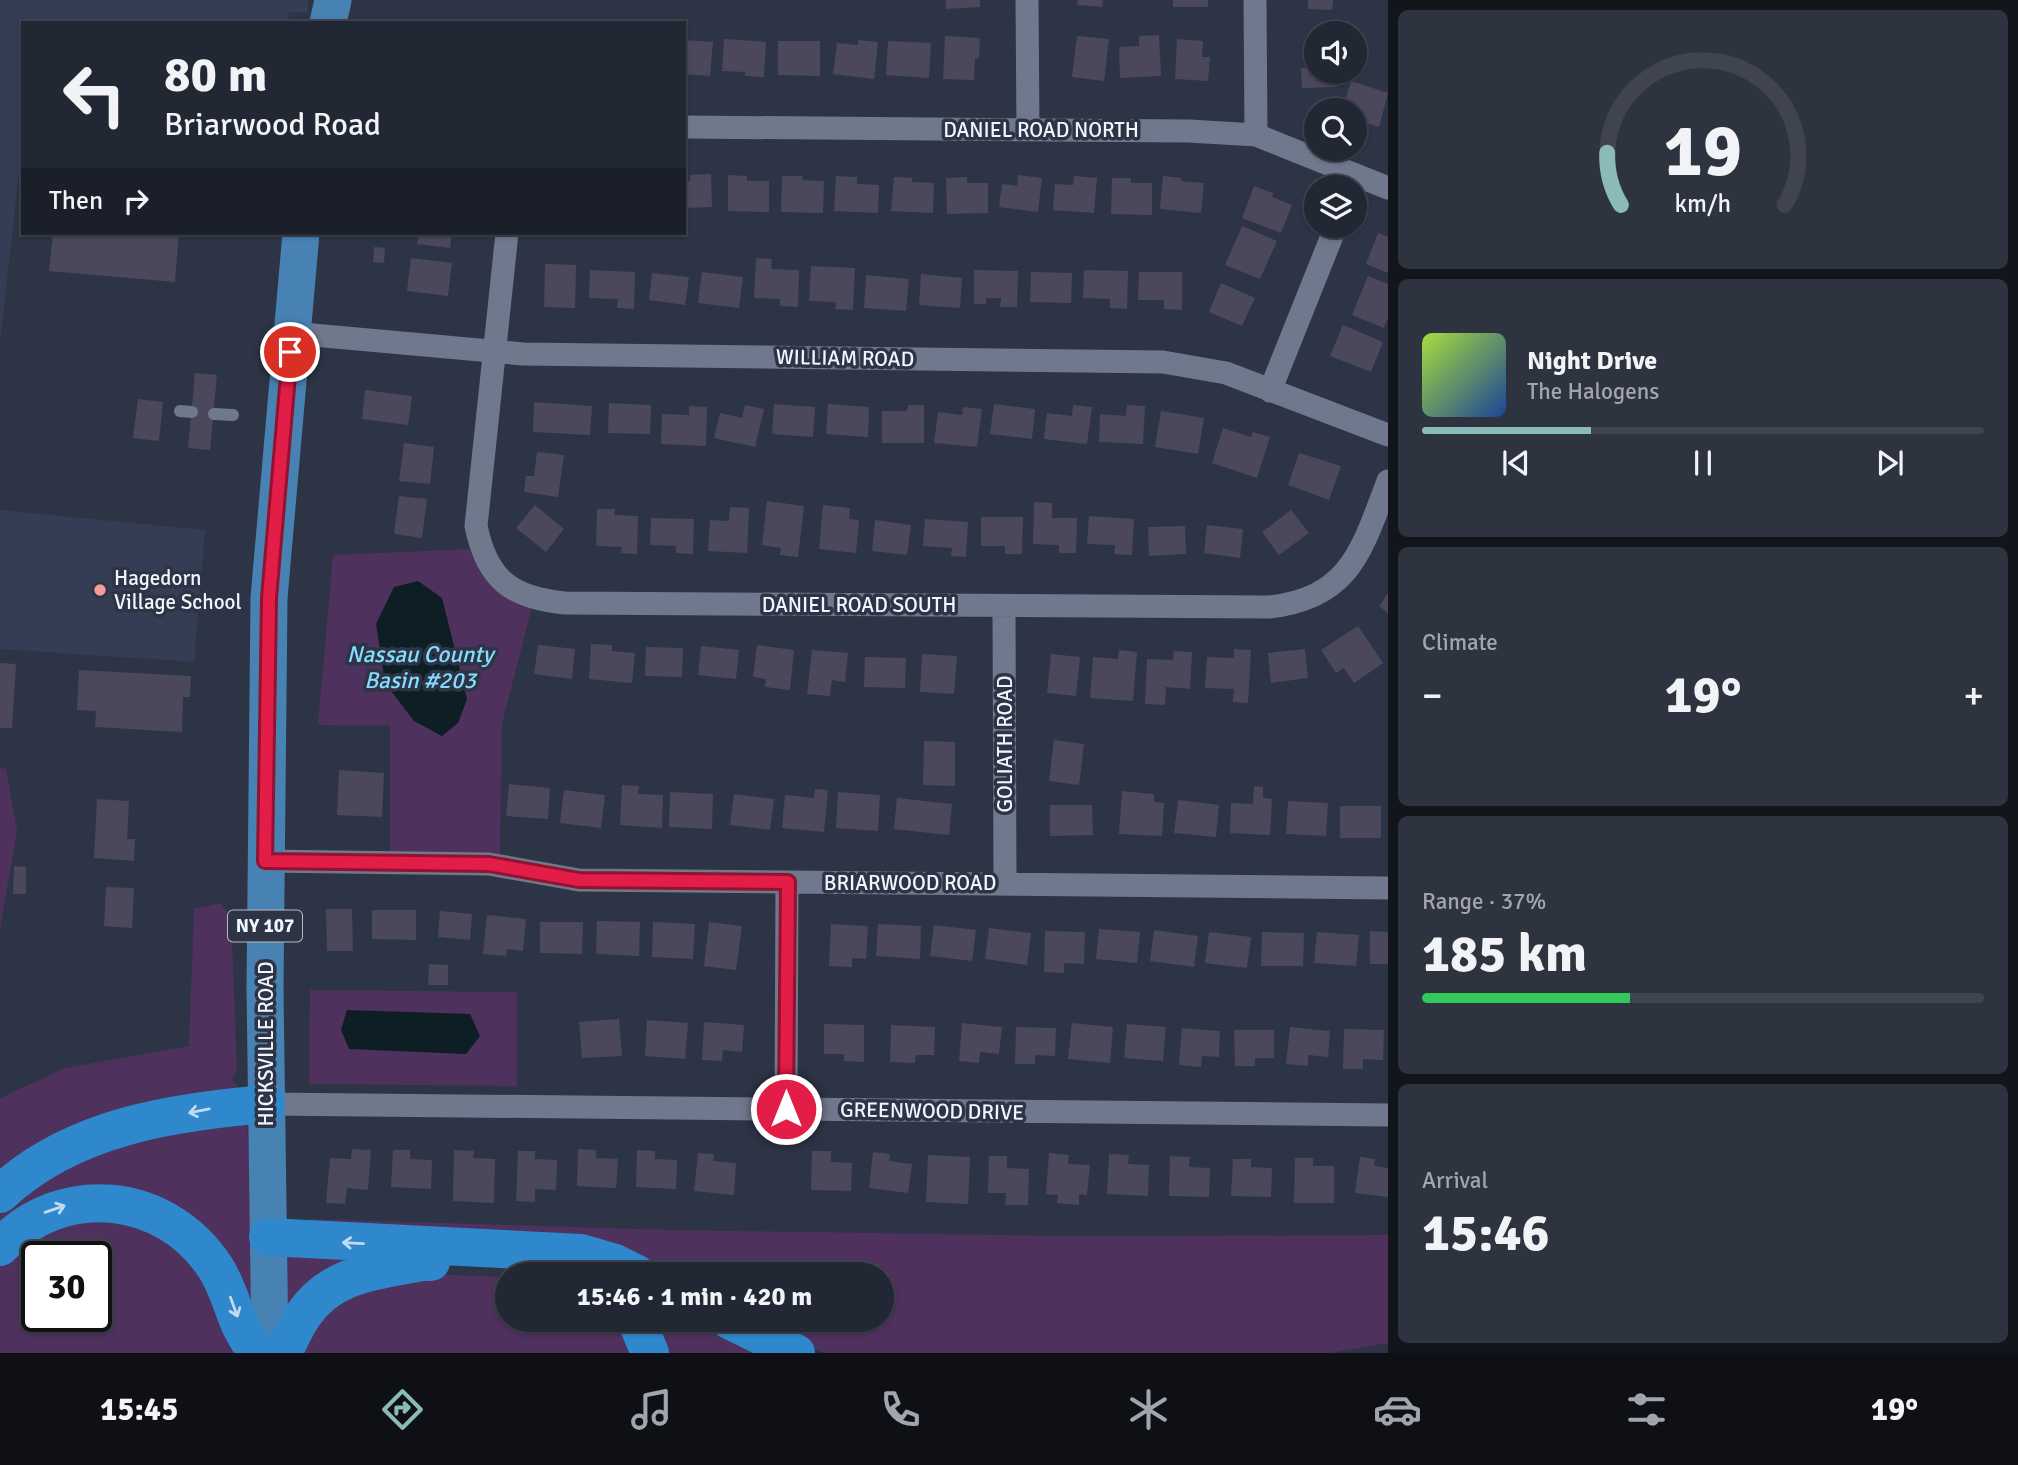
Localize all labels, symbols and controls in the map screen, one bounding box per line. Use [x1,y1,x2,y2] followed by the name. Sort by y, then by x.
[1304,21,1367,238] map controls
[1304,21,1367,84] button: sound
[164,45,267,105] text: 80 m
[49,49,140,140] icon: left
[1304,98,1367,161] button: search
[164,105,381,144] text: Briarwood Road
[1664,108,1742,197] text: 19
[943,117,1139,143] street label: DANIEL ROAD NORTH
[1304,175,1367,238] button: layers
[117,182,155,220] icon: right
[49,185,103,217] text: Then
[1675,188,1731,219] text: km/h
[260,322,320,382] pin
[271,333,309,371] icon: arrive
[776,344,914,372] street label: WILLIAM ROAD
[1527,345,1657,377] text: Night Drive
[1527,377,1659,406] text: The Halogens
[1497,444,1535,482] icon: previous
[1684,444,1722,482] icon: pause
[1871,444,1909,482] icon: next
[114,565,242,615] place label: Hagedorn Village School
[92,582,108,598] marker: Hagedorn Village School
[762,592,956,618] street label: DANIEL ROAD SOUTH
[1422,628,1498,657] text: Climate
[347,640,496,695] water label: Nassau County Basin #203
[1665,663,1741,727] text: 19°
[1422,672,1443,719] text: −
[1963,672,1984,719] text: +
[992,675,1018,813] street label: GOLIATH ROAD
[824,870,996,896] street label: BRIARWOOD ROAD
[1422,887,1546,916] text: Range · 37%
[228,910,302,942] road number: NY 107
[1422,922,1587,986] text: 185 km
[253,962,279,1127] street label: HICKSVILLE ROAD
[749,1072,823,1146] position arrow
[840,1096,1024,1126] street label: GREENWOOD DRIVE
[188,1105,210,1119] one-way arrow
[1422,1166,1488,1195] text: Arrival
[1422,1201,1550,1265] text: 15:46
[44,1202,66,1215] one-way arrow
[341,1236,364,1249] one-way arrow
[21,1241,112,1332] speed limit sign: 30
[577,1281,812,1313] text: 15:46 · 1 min · 420 m
[229,1296,241,1318] one-way arrow
[378,1385,427,1434] icon: directions
[627,1385,676,1434] icon: music
[876,1385,925,1434] icon: phone
[1124,1385,1173,1434] icon: climate
[1373,1385,1422,1434] icon: car
[1622,1385,1671,1434] icon: filters
[100,1390,178,1429] text: 15:45
[1871,1390,1918,1429] text: 19°

